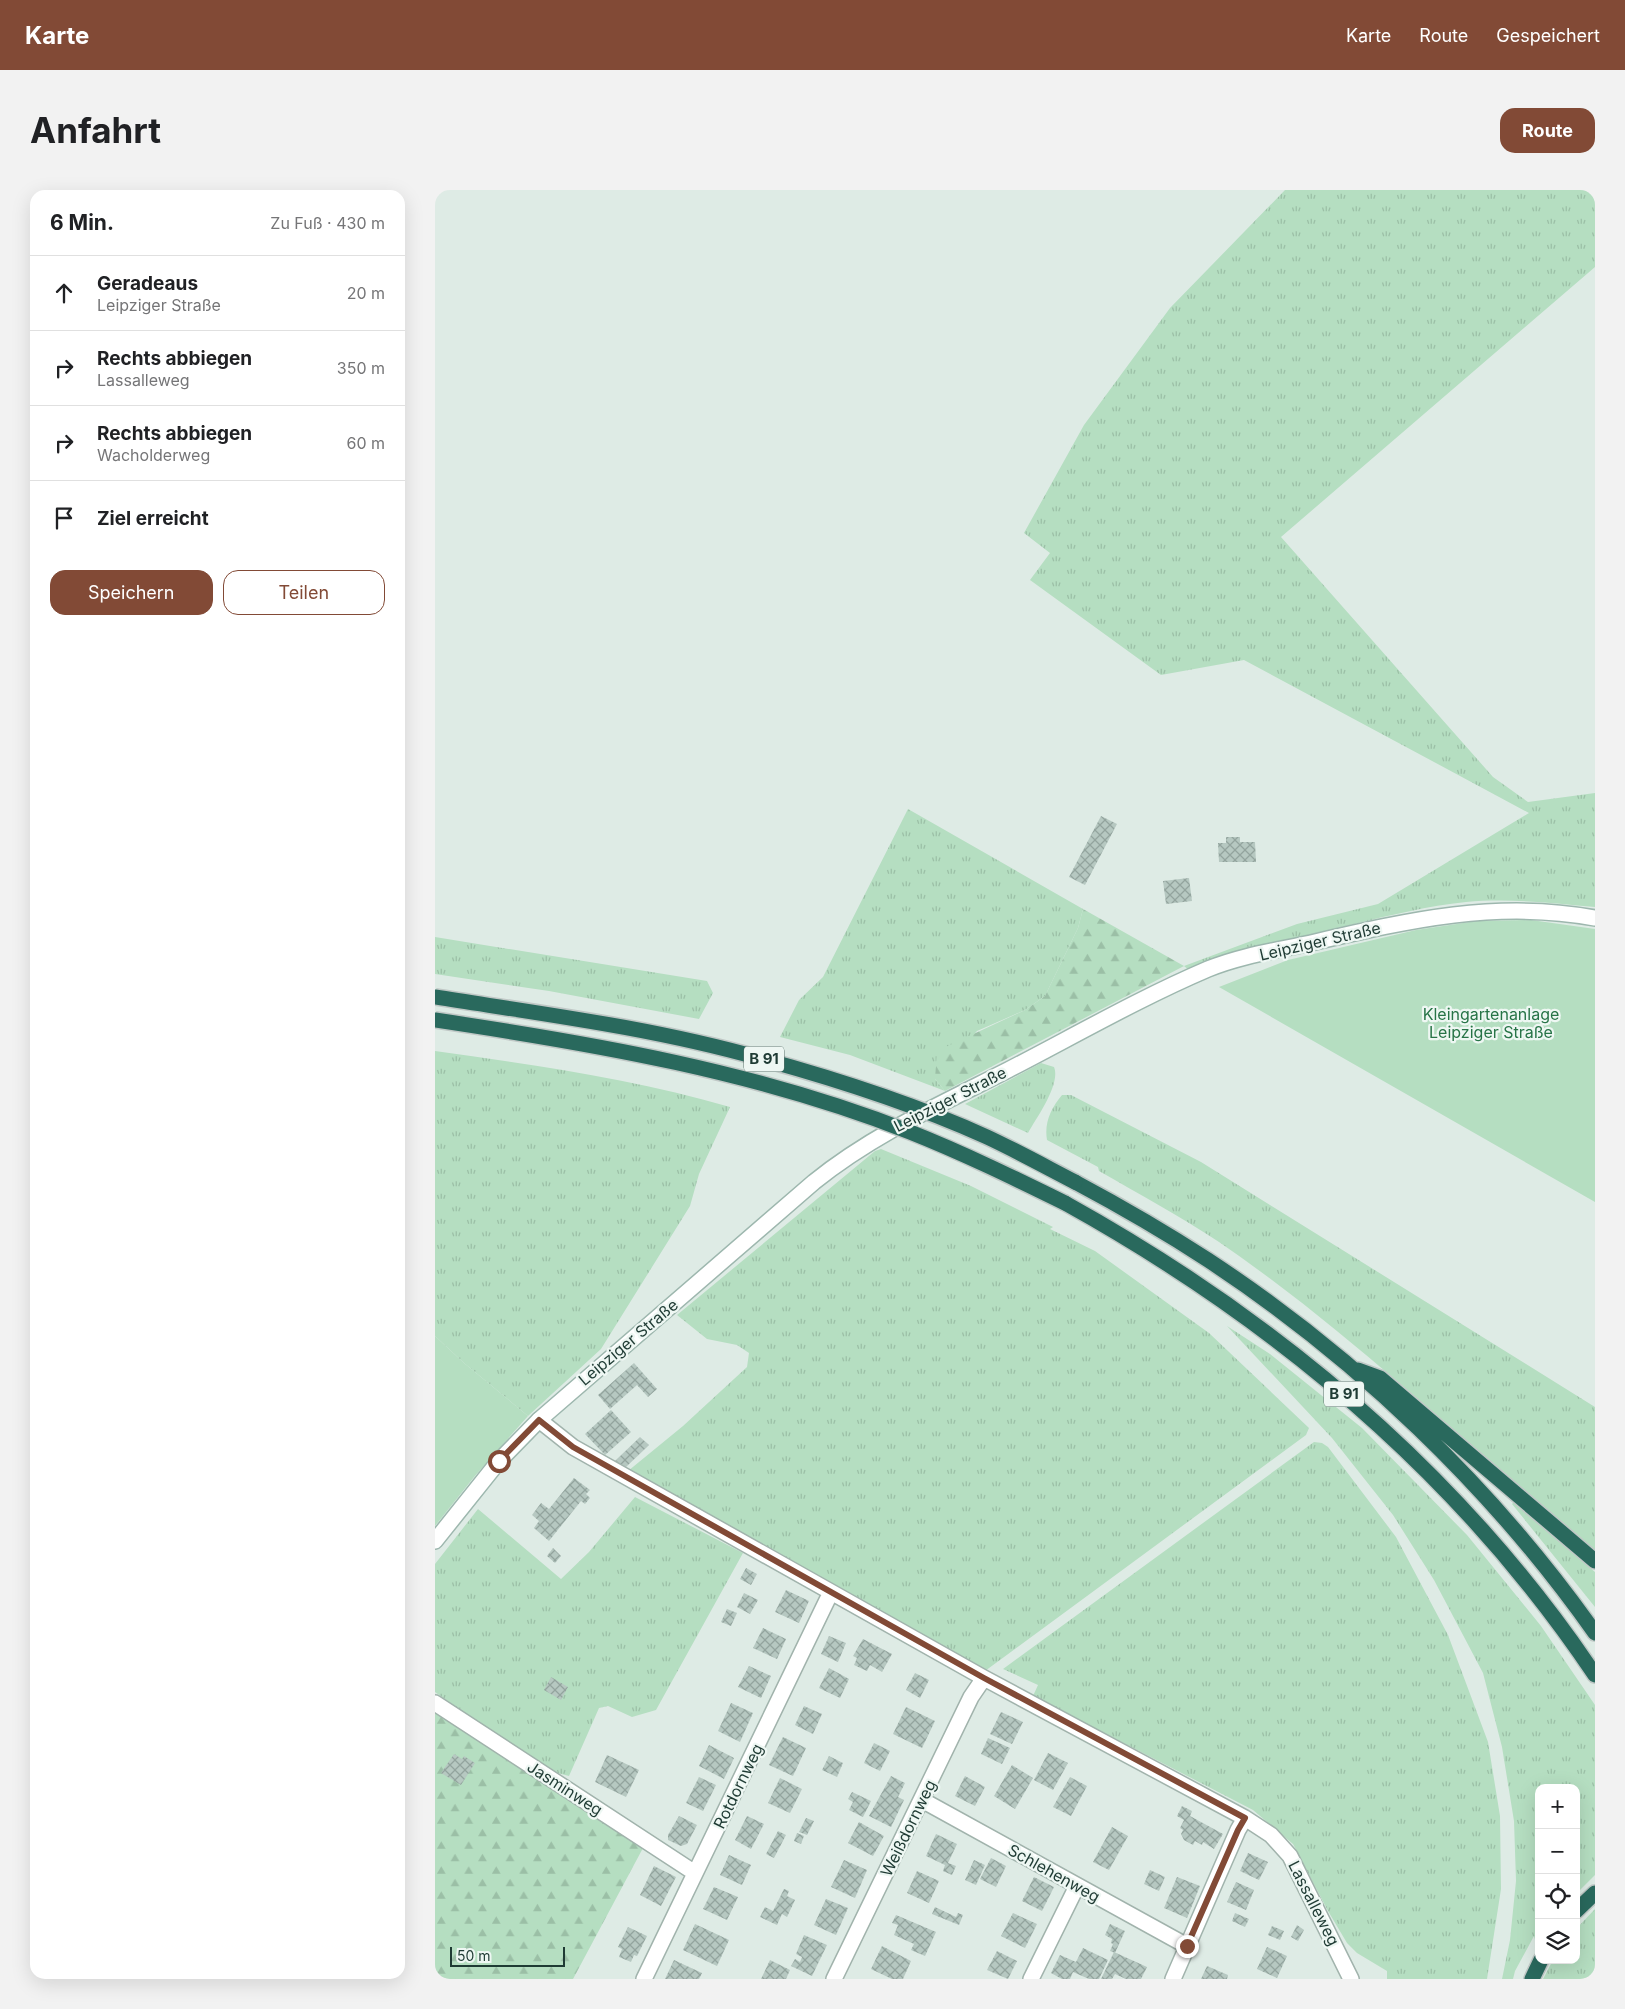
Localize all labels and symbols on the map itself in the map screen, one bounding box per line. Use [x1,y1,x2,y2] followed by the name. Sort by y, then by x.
[1257,917,1383,965] street label: Leipziger Straße
[1423,1004,1559,1042] park label: Kleingartenanlage Leipziger Straße
[744,1046,784,1072] road number: B 91
[890,1062,1010,1136] street label: Leipziger Straße
[574,1295,682,1389] street label: Leipziger Straße
[1324,1382,1364,1406] road number: B 91
[488,1450,511,1473] route start
[709,1740,767,1832] street label: Rotdornweg
[524,1756,606,1820] street label: Jasminweg
[876,1776,940,1880] street label: Weißdornweg
[1004,1839,1104,1907] street label: Schlehenweg
[1284,1857,1344,1949] street label: Lassalleweg
[1176,1935,1199,1958] route end
[450,1944,565,1967] scale bar

